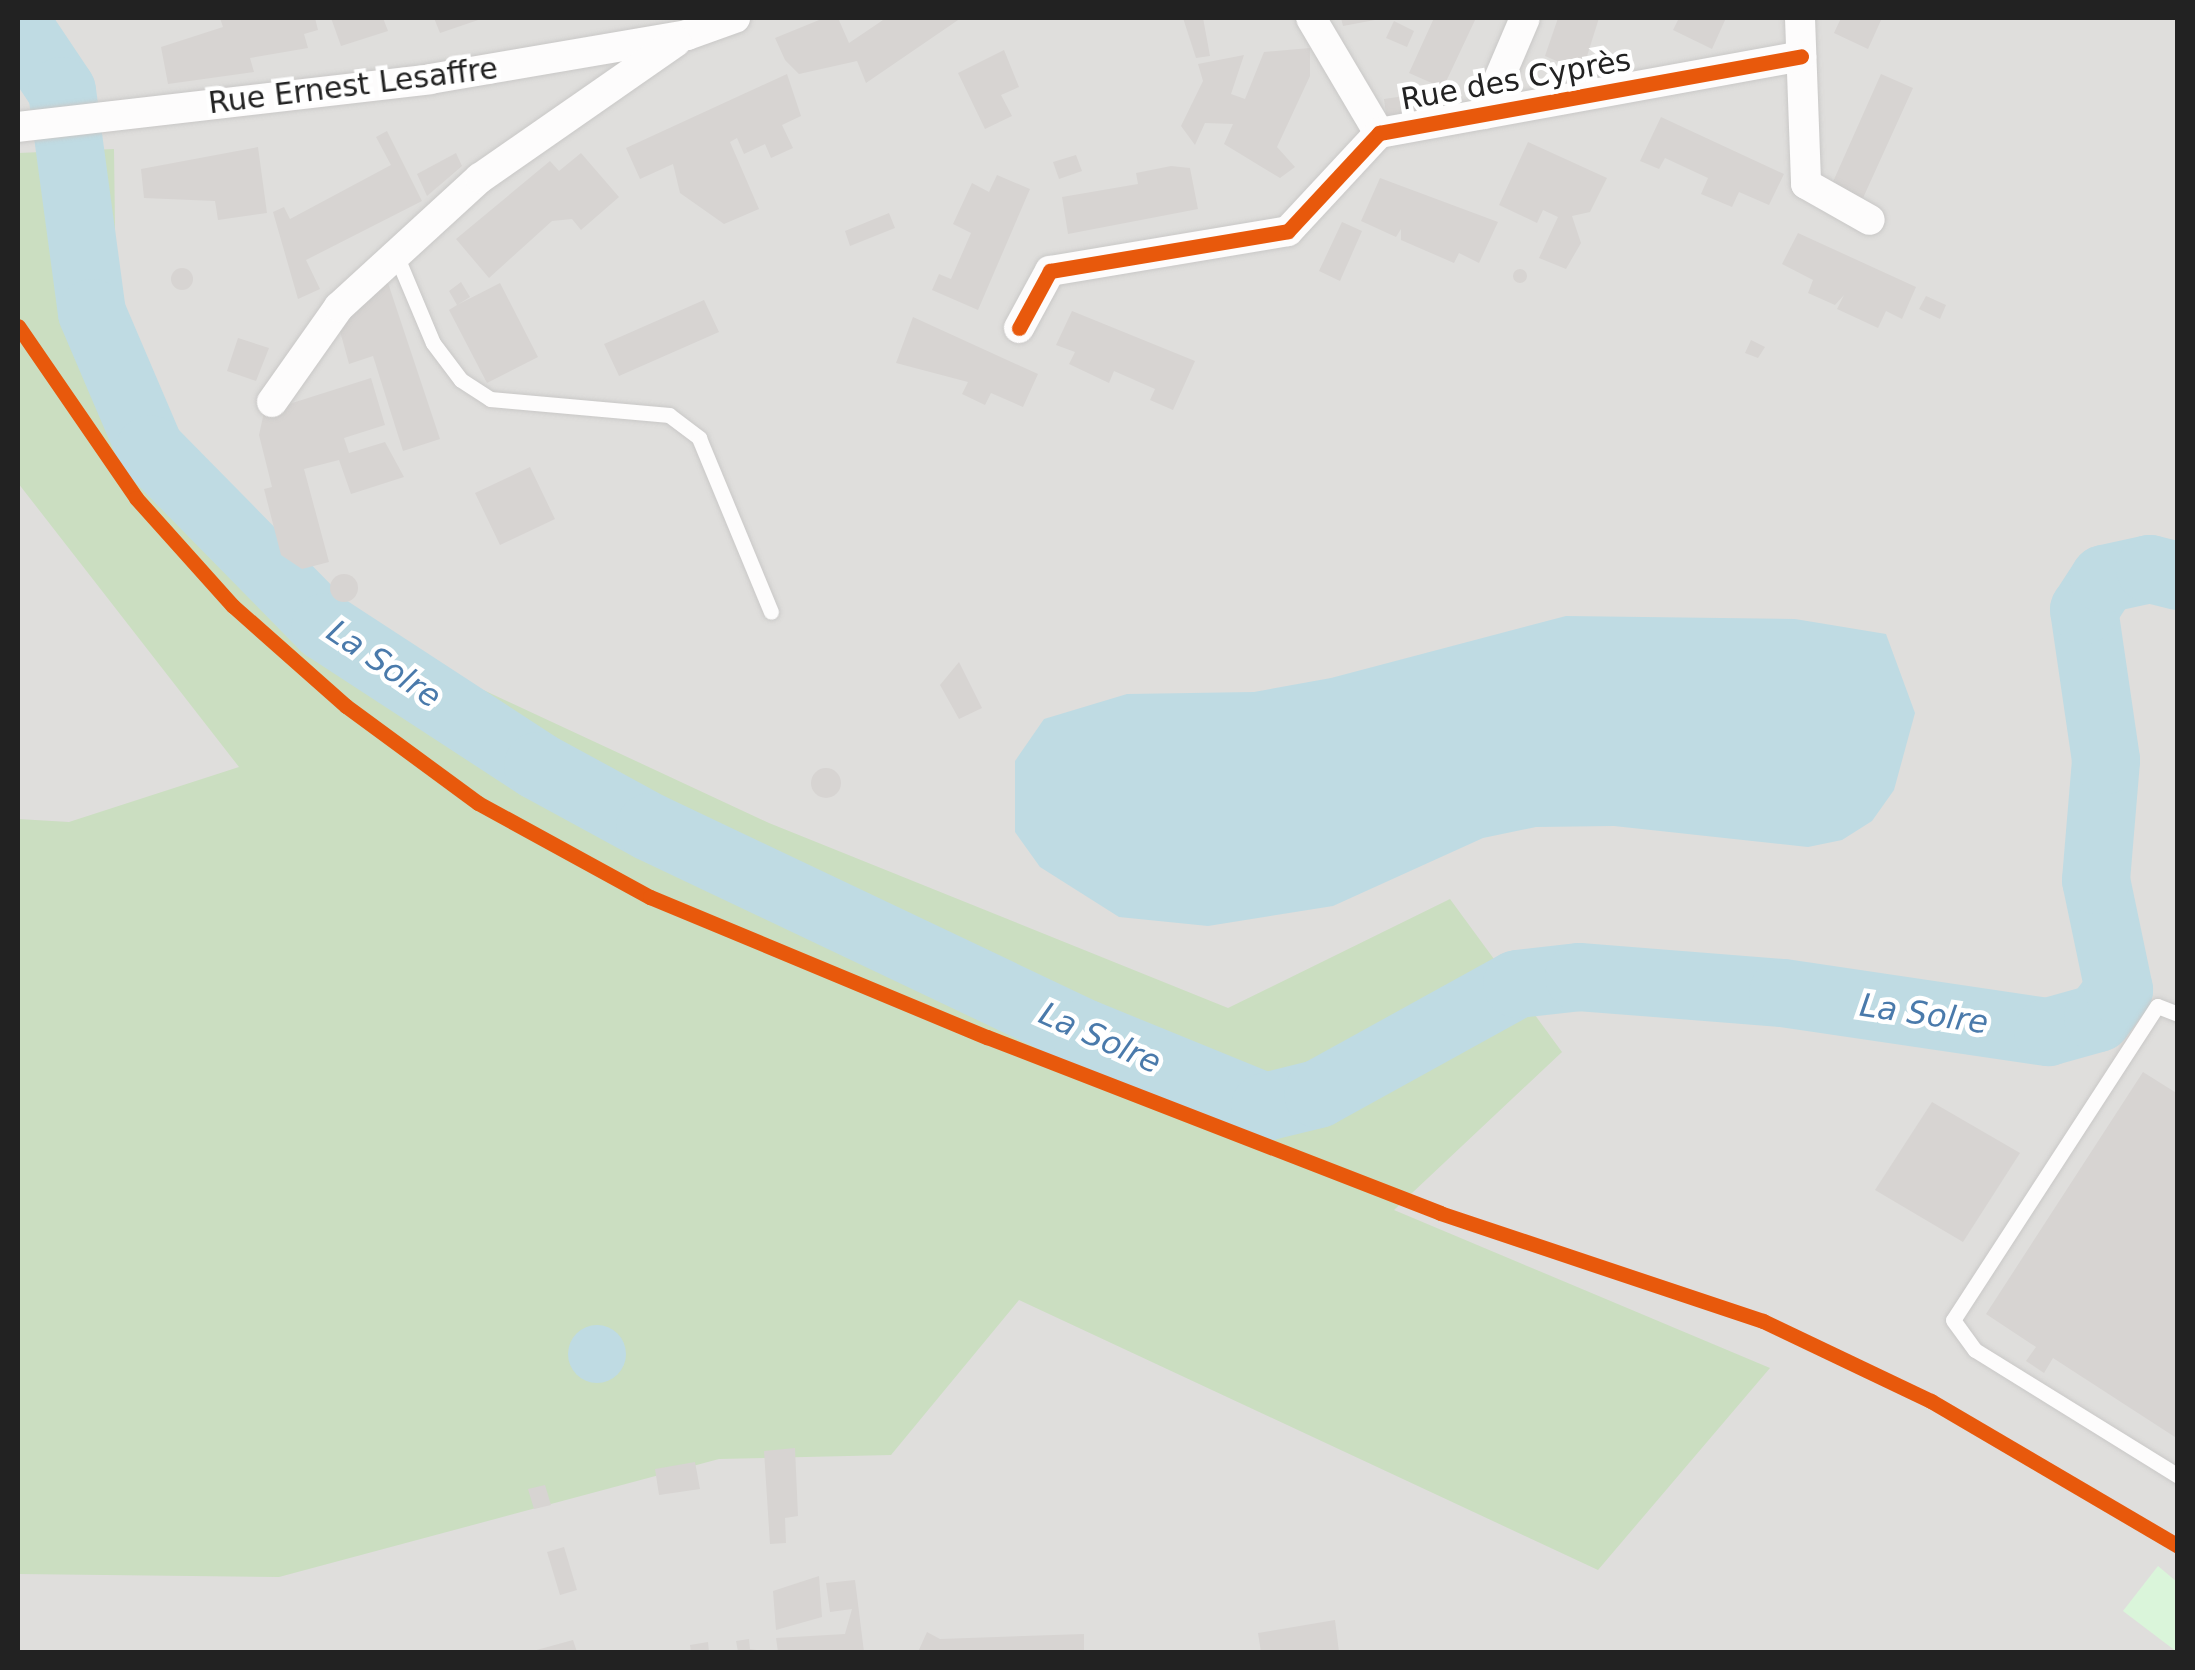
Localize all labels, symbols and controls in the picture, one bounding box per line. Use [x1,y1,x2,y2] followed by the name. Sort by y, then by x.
[1398,42,1634,118] street label: Rue des Cyprès
[206,50,500,122] street label: Rue Ernest Lesaffre
[320,612,448,716] water label: La Solre
[1857,986,1991,1042] water label: La Solre
[1033,994,1167,1082] water label: La Solre

